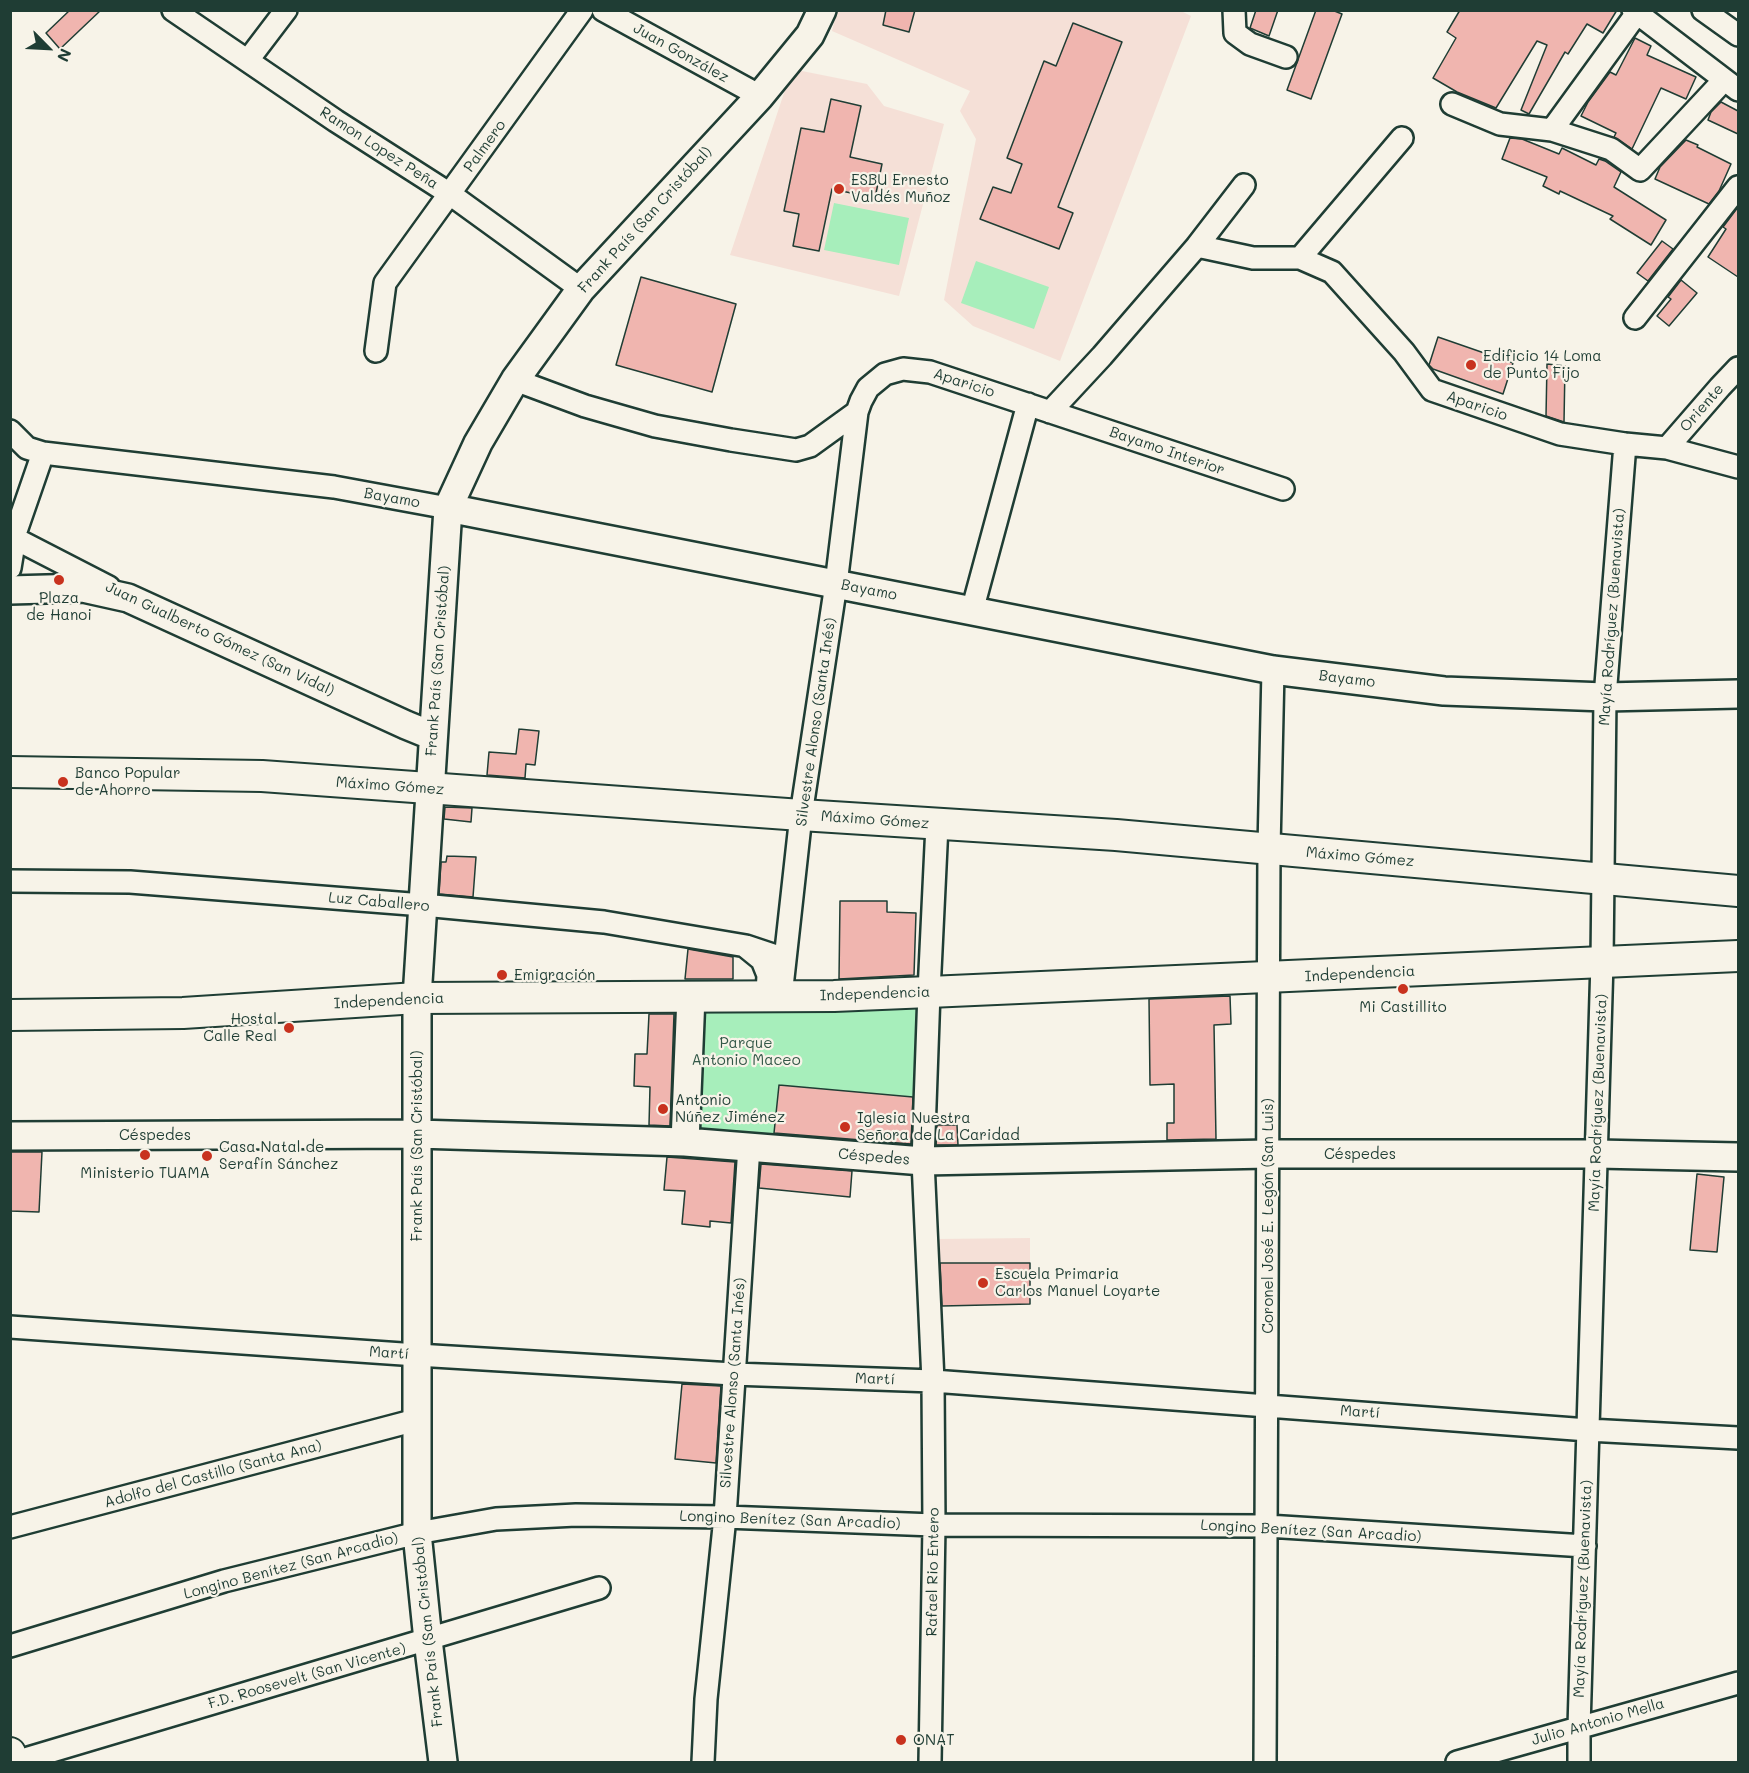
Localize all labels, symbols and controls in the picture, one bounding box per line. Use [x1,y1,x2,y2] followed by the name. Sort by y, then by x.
[18,18,78,78] north arrow
[630,19,732,87] street label: Juan González
[53,46,77,65] text: N
[316,103,442,193] street label: Ramon Lopez Peña
[460,116,510,176] street label: Palmero
[574,143,716,297] street label: Frank País (San Cristóbal)
[851,171,951,206] place label: ESBU Ernesto Valdés Muñoz
[832,182,846,196] marker: ESBU Ernesto Valdés Muñoz
[1483,347,1602,382] place label: Edificio 14 Loma de Punto Fijo
[1464,358,1478,372] marker: Edificio 14 Loma de Punto Fijo
[931,365,997,401] street label: Aparicio
[1676,380,1728,436] street label: Oriente
[1444,387,1510,425] street label: Aparicio
[1107,423,1227,479] street label: Bayamo Interior
[363,484,421,512] street label: Bayamo
[1595,508,1629,726] street label: Mayía Rodríguez (Buenavista)
[422,565,454,757] street label: Frank País (San Cristóbal)
[52,573,66,587] marker: Plaza de Hanoi
[839,576,899,604] street label: Bayamo
[103,578,337,700] street label: Juan Gualberto Gómez (San Vidal)
[26,589,92,624] place label: Plaza de Hanoi
[792,616,840,828] street label: Silvestre Alonso (Santa Inés)
[1318,667,1376,691] street label: Bayamo
[75,764,181,799] place label: Banco Popular de Ahorro
[335,773,445,799] street label: Máximo Gómez
[56,775,70,789] marker: Banco Popular de Ahorro
[820,807,930,833] street label: Máximo Gómez
[1305,843,1415,871] street label: Máximo Gómez
[328,889,430,915] street label: Luz Caballero
[1304,962,1416,986] street label: Independencia
[514,966,595,984] place label: Emigración
[495,968,509,982] marker: Emigración
[1396,982,1410,996] marker: Mi Castillito
[820,983,930,1005] street label: Independencia
[333,989,445,1013] street label: Independencia
[1585,994,1611,1212] street label: Mayía Rodríguez (Buenavista)
[1359,998,1447,1016] place label: Mi Castillito
[203,1010,277,1045] place label: Hostal Calle Real
[282,1021,296,1035] marker: Hostal Calle Real
[691,1034,801,1069] park label: Parque Antonio Maceo
[408,1050,426,1242] street label: Frank País (San Cristóbal)
[675,1091,785,1126] place label: Antonio Núñez Jiménez
[1259,1098,1277,1334] street label: Coronel José E. Legón (San Luis)
[656,1102,670,1116] marker: Antonio Núñez Jiménez
[857,1109,1020,1144] place label: Iglesia Nuestra Señora de La Caridad
[838,1120,852,1134] marker: Iglesia Nuestra Señora de La Caridad
[119,1126,191,1144] street label: Céspedes
[219,1138,338,1173] place label: Casa Natal de Serafín Sánchez
[837,1145,911,1169] street label: Céspedes
[1324,1145,1396,1163] street label: Céspedes
[138,1148,152,1162] marker: Ministerio TUAMA
[200,1149,214,1163] marker: Casa Natal de Serafín Sánchez
[80,1164,210,1182] place label: Ministerio TUAMA
[995,1265,1160,1300] place label: Escuela Primaria Carlos Manuel Loyarte
[976,1276,990,1290] marker: Escuela Primaria Carlos Manuel Loyarte
[717,1277,749,1489] street label: Silvestre Alonso (Santa Inés)
[368,1343,410,1363] street label: Martí
[855,1369,895,1389] street label: Martí
[1339,1402,1381,1422] street label: Martí
[102,1436,324,1512] street label: Adolfo del Castillo (Santa Ana)
[1570,1480,1596,1698] street label: Mayía Rodríguez (Buenavista)
[679,1507,901,1533] street label: Longino Benítez (San Arcadio)
[923,1507,943,1637] street label: Rafael Rio Entero
[1200,1516,1422,1546] street label: Longino Benítez (San Arcadio)
[182,1529,400,1603] street label: Longino Benítez (San Arcadio)
[409,1536,447,1728] street label: Frank País (San Cristóbal)
[206,1639,408,1713] street label: F.D. Roosevelt (San Vicente)
[1529,1694,1667,1750] street label: Julio Antonio Mella
[913,1731,955,1749] place label: ONAT
[894,1733,908,1747] marker: ONAT

